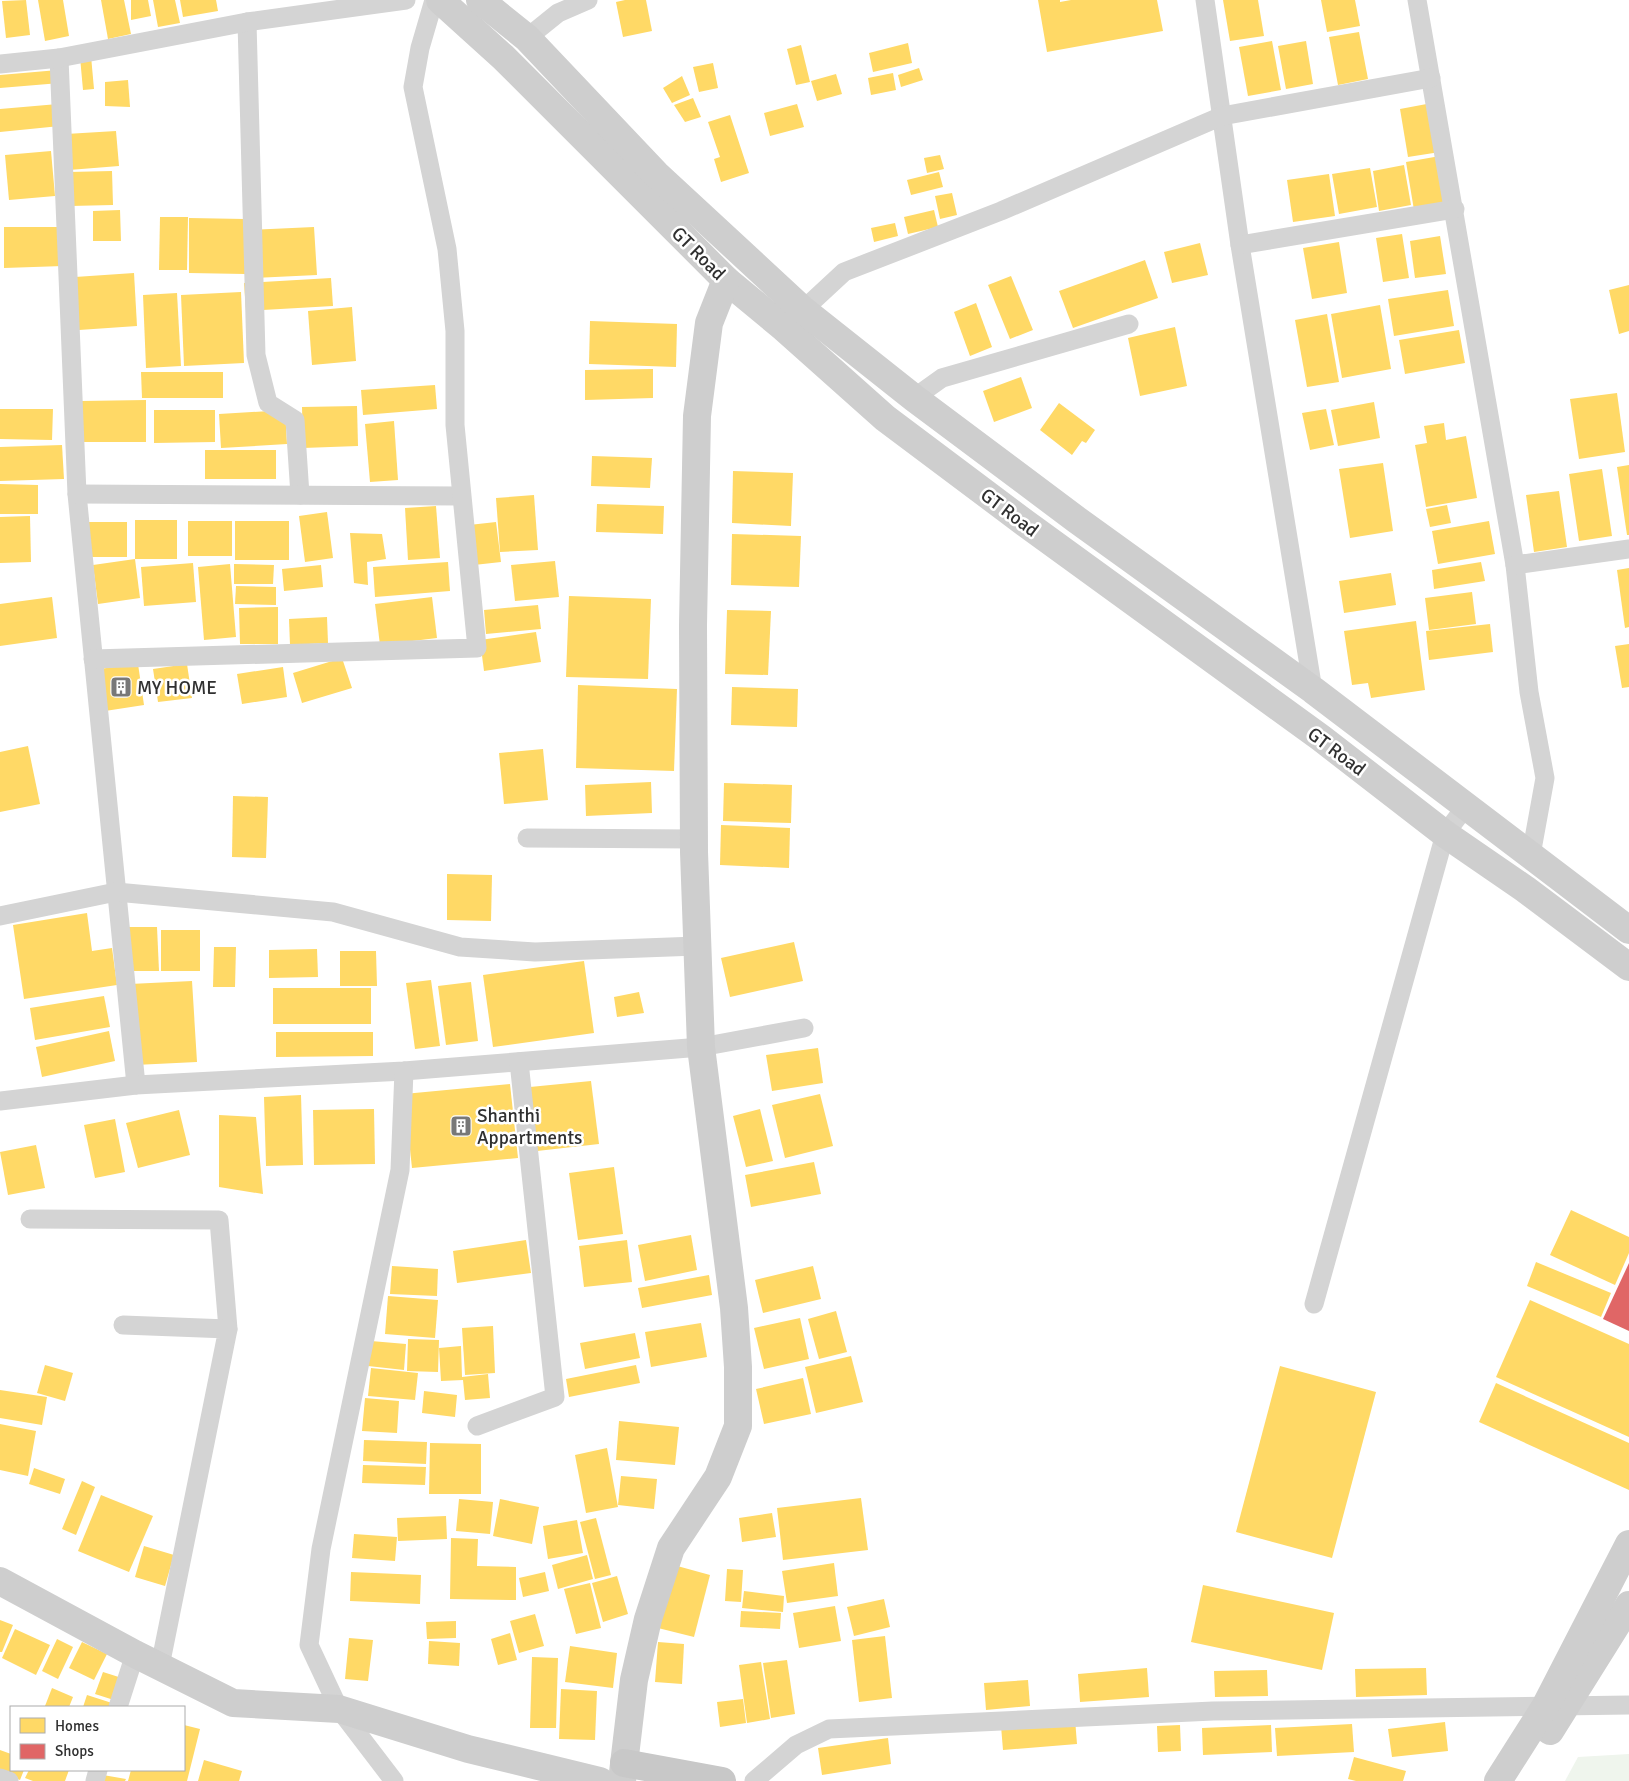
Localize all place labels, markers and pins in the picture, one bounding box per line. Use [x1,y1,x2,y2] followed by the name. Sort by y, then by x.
[109,675,133,699] building icon: MY HOME
[137,676,217,700] place label: MY HOME
[477,1104,582,1150] place label: Shanthi Appartments
[449,1114,473,1138] building icon: Shanthi Appartments

